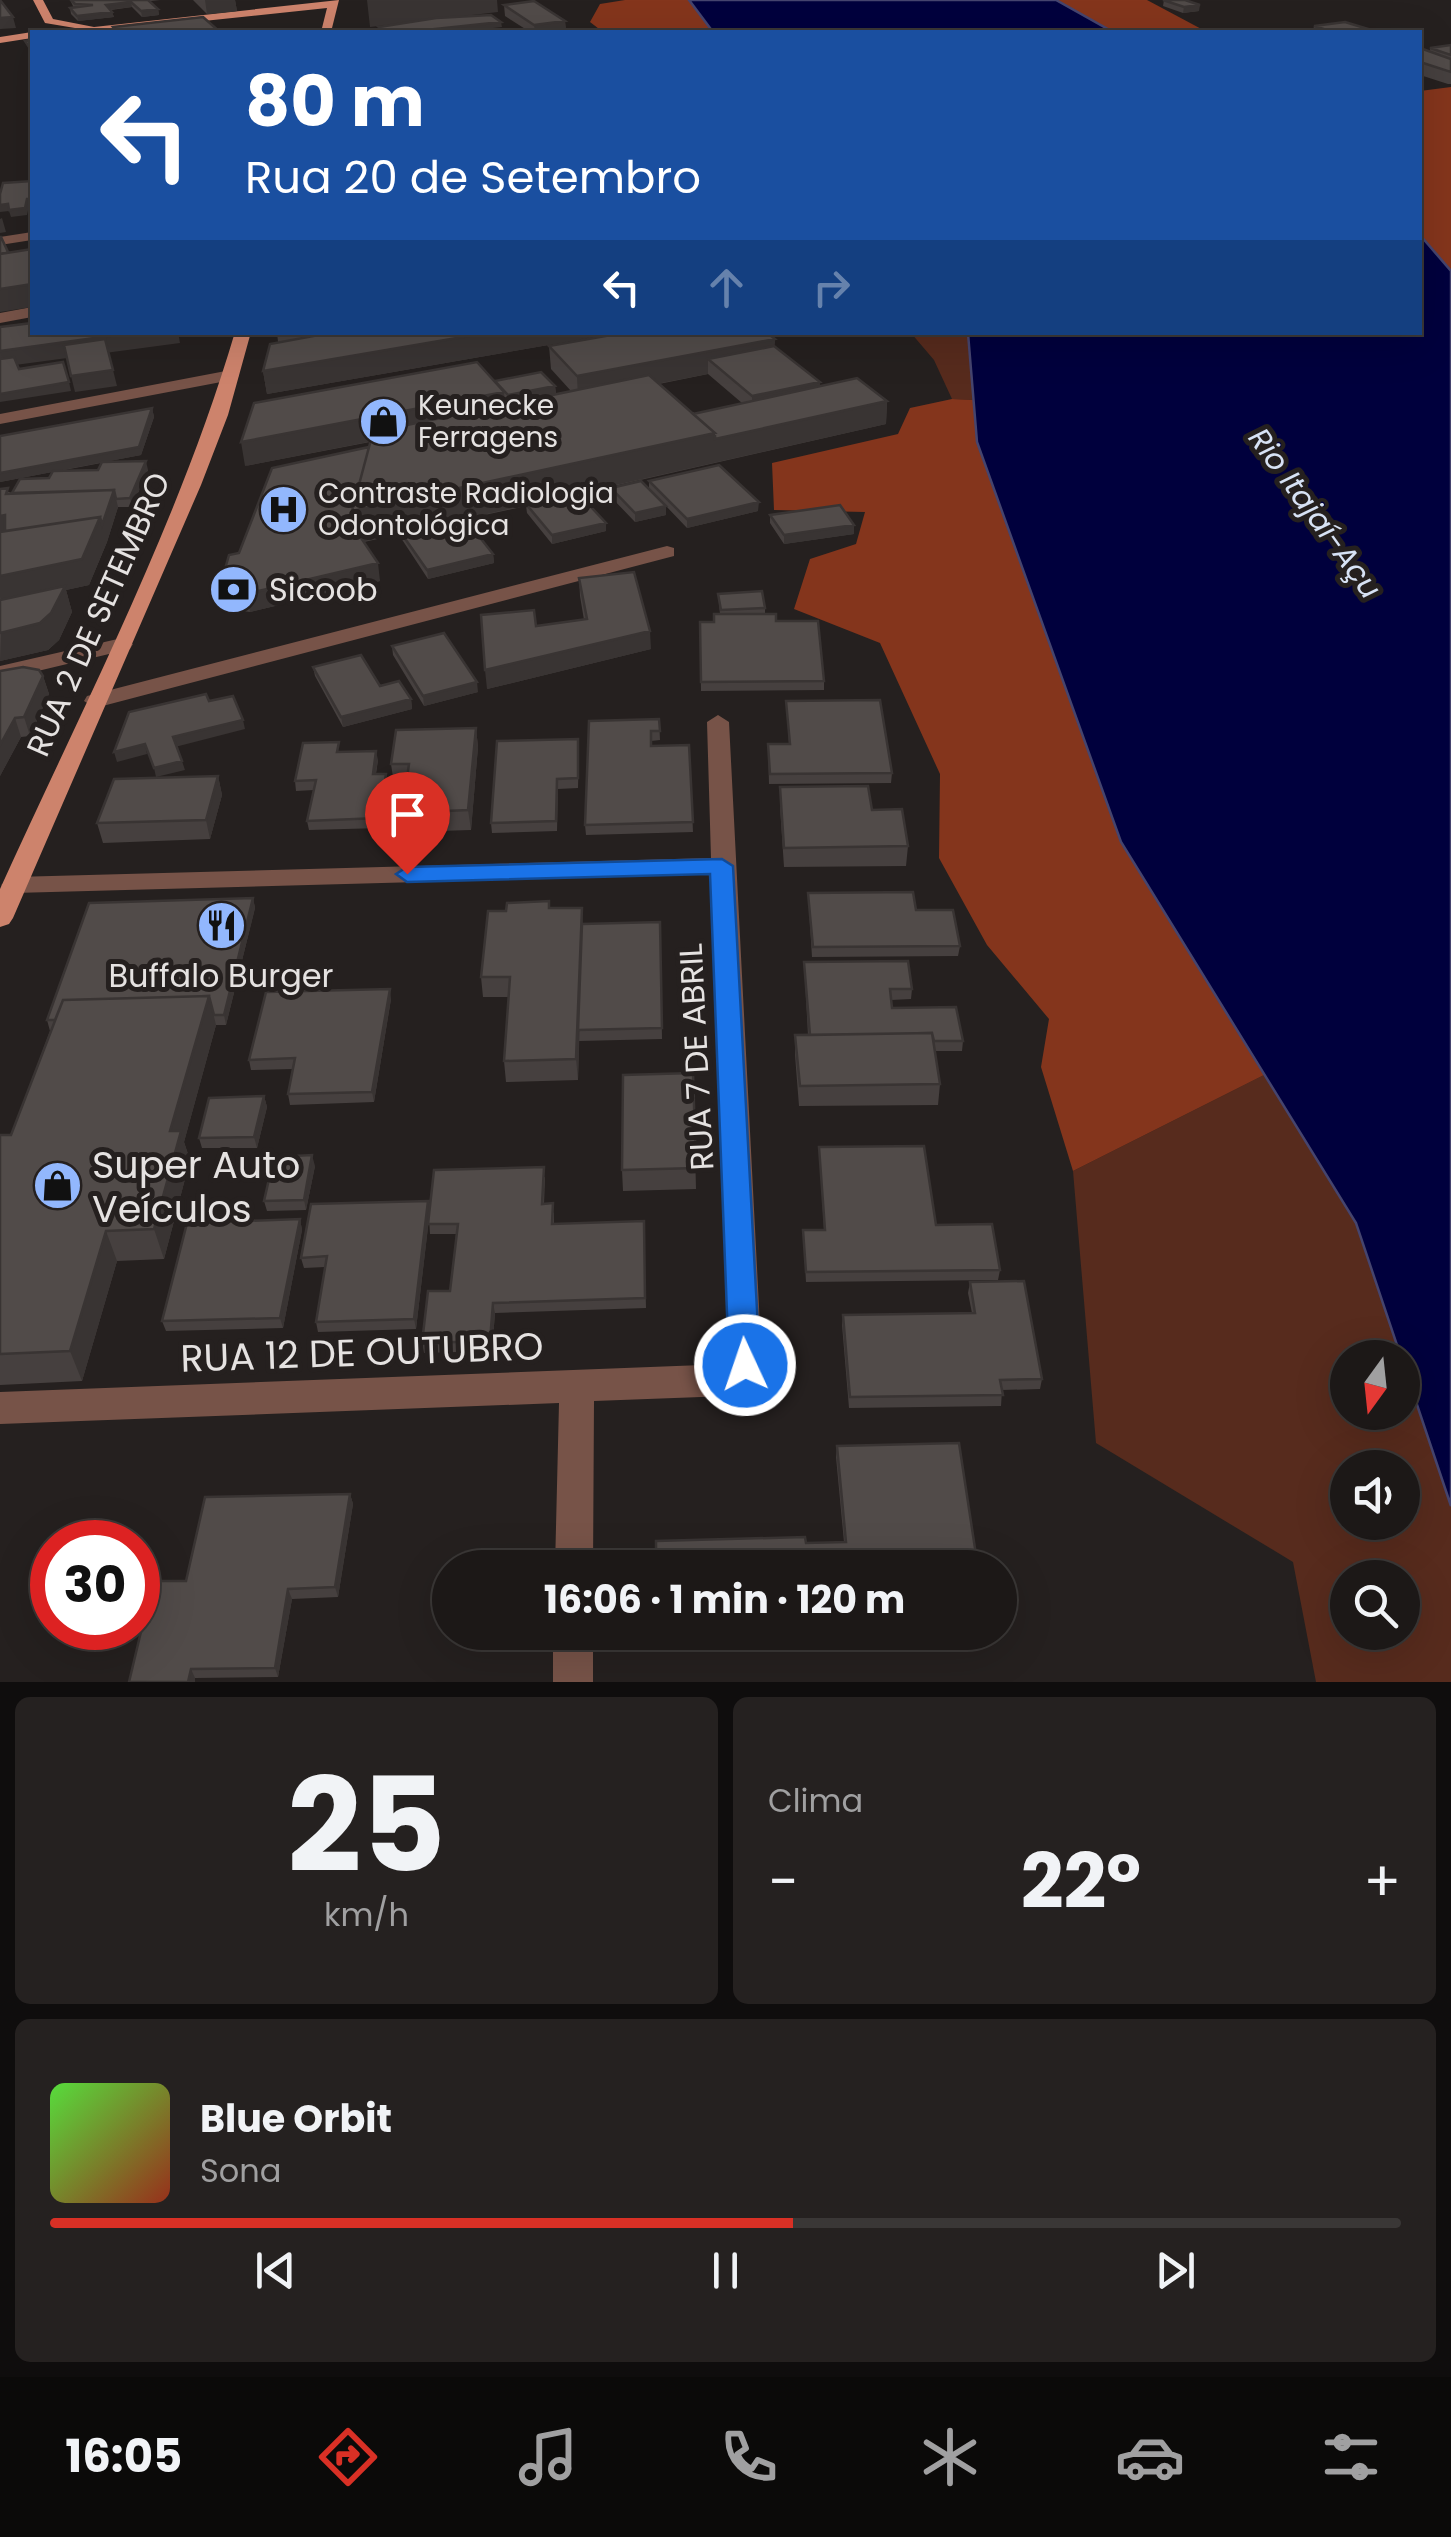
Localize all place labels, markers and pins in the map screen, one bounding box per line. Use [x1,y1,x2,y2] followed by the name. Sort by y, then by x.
[418,386,558,457] place label: Keunecke Ferragens
[357,395,409,447] shop icon: Keunecke Ferragens
[318,474,614,545] place label: Contraste Radiologia Odontológica
[257,483,309,535] hospital icon: Contraste Radiologia Odontológica
[208,563,260,615] bank icon: Sicoob
[269,567,378,612] place label: Sicoob
[365,772,450,875] pin
[195,899,247,951] restaurant icon: Buffalo Burger
[108,953,334,998] place label: Buffalo Burger
[92,1138,300,1235] place label: Super Auto Veículos
[31,1160,83,1212] shop icon: Super Auto Veículos

